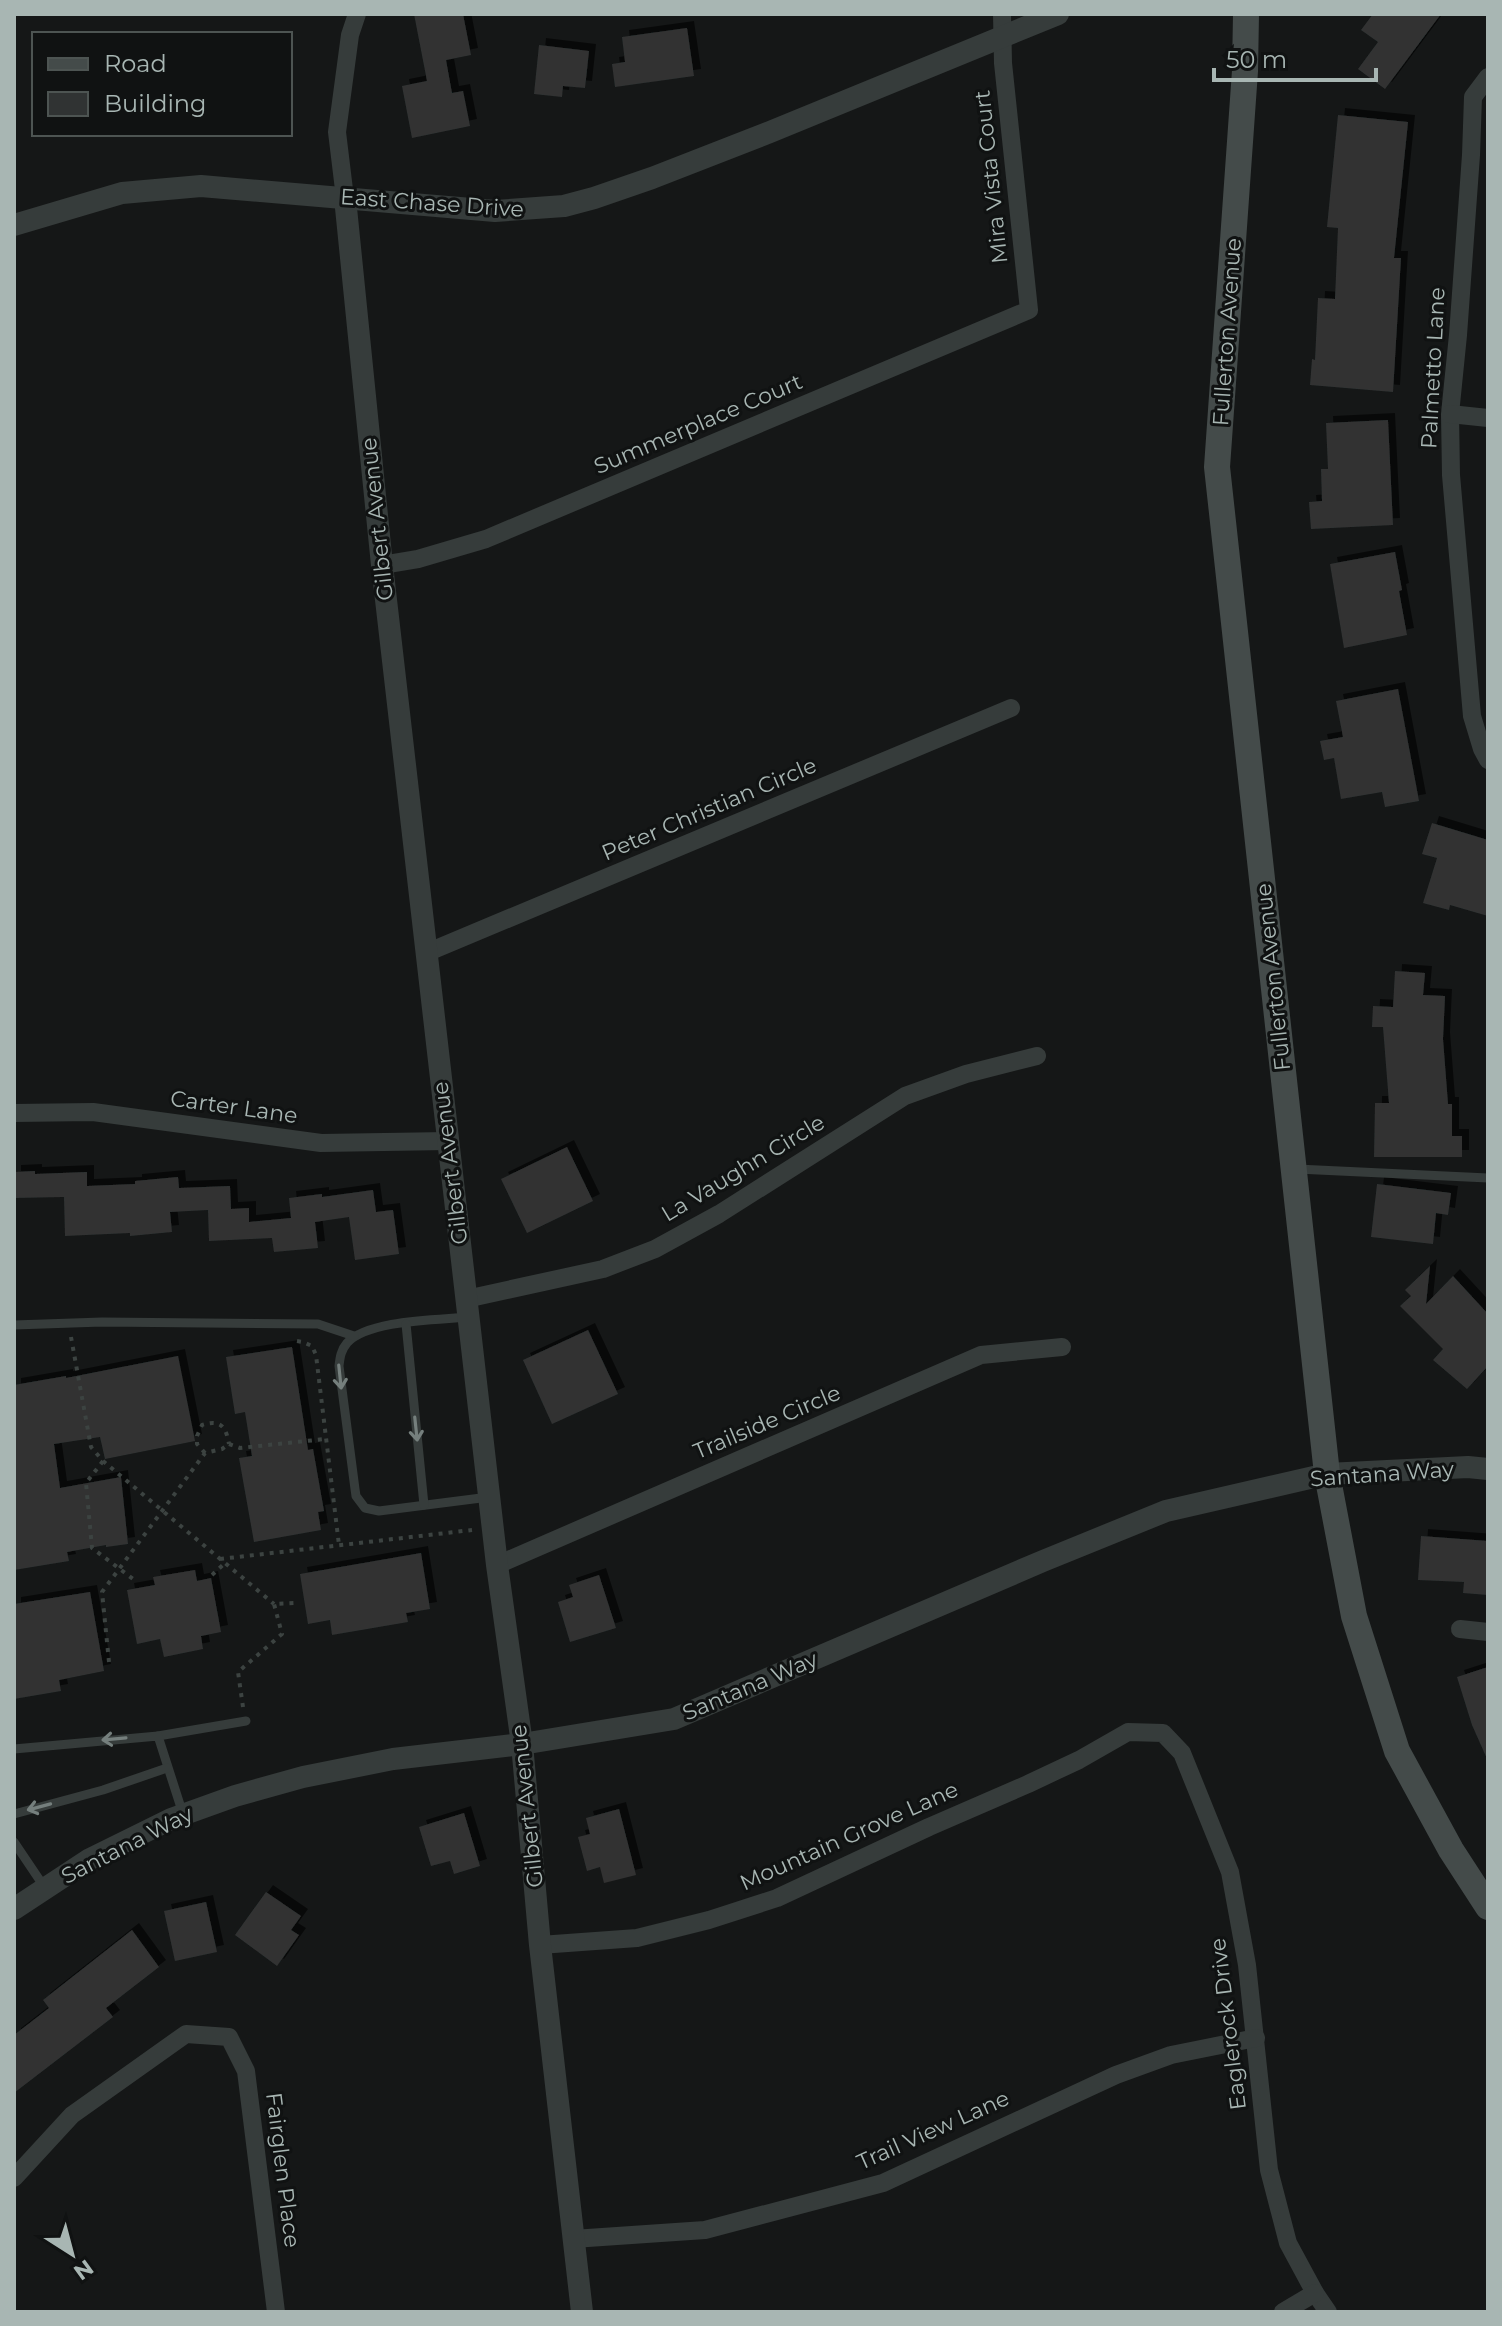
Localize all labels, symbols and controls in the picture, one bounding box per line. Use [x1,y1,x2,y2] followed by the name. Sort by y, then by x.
[32,32,292,136] legend
[1214,32,1376,82] scale bar
[1226,45,1287,74] text: 50 m
[104,49,167,78] text: Road
[104,89,207,118] text: Building
[968,89,1014,265] street label: Mira Vista Court
[339,183,525,223] street label: East Chase Drive
[1207,237,1247,427] street label: Fullerton Avenue
[1415,287,1451,449] street label: Palmetto Lane
[590,368,806,480] street label: Summerplace Court
[355,436,399,602] street label: Gilbert Avenue
[597,751,821,867] street label: Peter Christian Circle
[1250,882,1296,1072] street label: Fullerton Avenue
[427,1080,473,1246] street label: Gilbert Avenue
[169,1085,299,1129] street label: Carter Lane
[656,1109,830,1227] street label: La Vaughn Circle
[333,1363,348,1390] one-way arrow
[689,1379,845,1465] street label: Trailside Circle
[409,1415,424,1442] one-way arrow
[1309,1455,1455,1492] street label: Santana Way
[678,1645,822,1727] street label: Santana Way
[505,1723,549,1889] street label: Gilbert Avenue
[101,1732,128,1747] one-way arrow
[736,1776,962,1896] street label: Mountain Grove Lane
[26,1800,52,1815] one-way arrow
[57,1800,197,1890] street label: Santana Way
[1204,1937,1252,2111] street label: Eaglerock Drive
[853,2084,1013,2176] street label: Trail View Lane
[260,2091,306,2249] street label: Fairglen Place
[32,2214,112,2294] north arrow
[68,2254,99,2286] text: N

